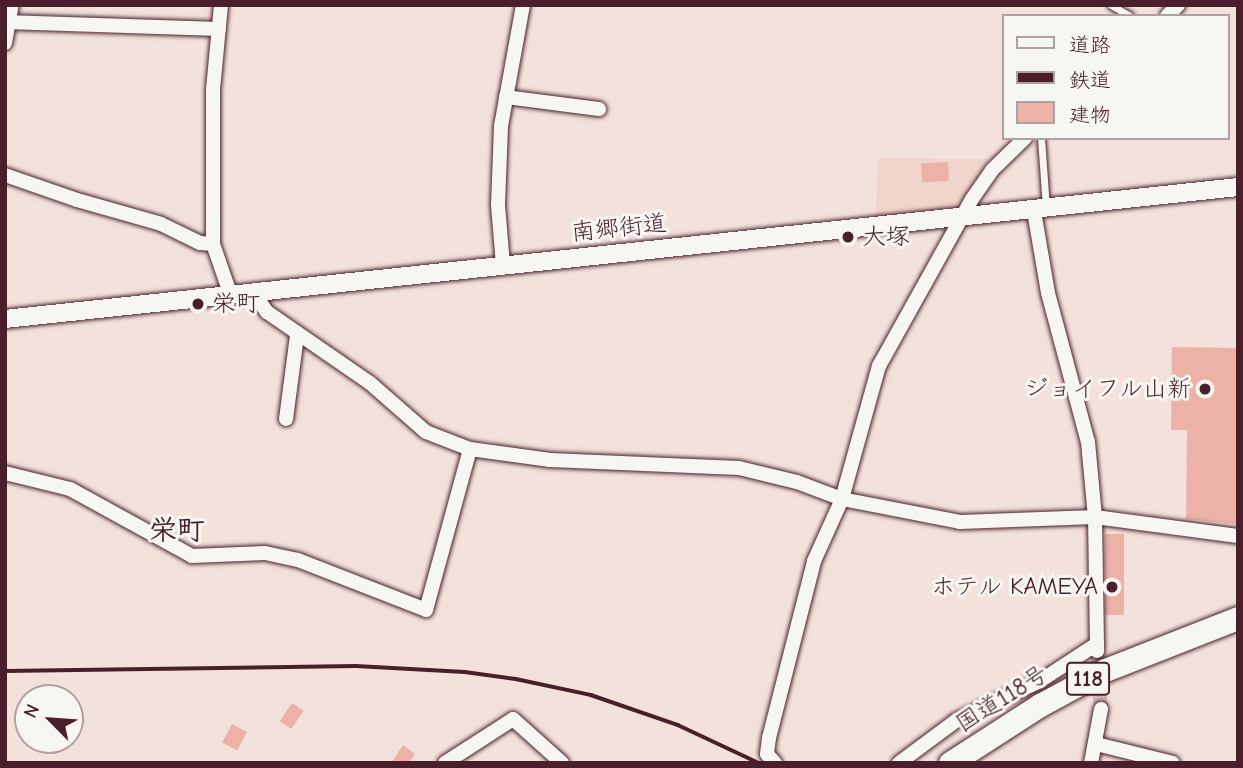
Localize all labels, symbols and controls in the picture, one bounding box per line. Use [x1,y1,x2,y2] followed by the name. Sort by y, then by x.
[1002,14,1229,140] legend
[1069,33,1111,57] text: 道路
[1069,68,1111,92] text: 鉄道
[1069,103,1111,127] text: 建物
[570,209,668,247] street label: 南郷街道
[862,223,910,251] place label: 大塚
[840,229,856,245] marker: 大塚
[212,290,260,318] place label: 栄町
[190,296,206,312] marker: 栄町
[1023,375,1191,403] place label: ジョイフル山新
[1197,381,1213,397] marker: ジョイフル山新
[149,513,205,547] district label: 栄町
[930,573,1098,601] place label: ホテル KAMEYA
[1104,579,1120,595] marker: ホテル KAMEYA
[951,659,1053,739] street label: 国道118号
[1065,660,1111,698] road number: 118
[14,684,84,754] north arrow
[19,701,44,721] text: N

